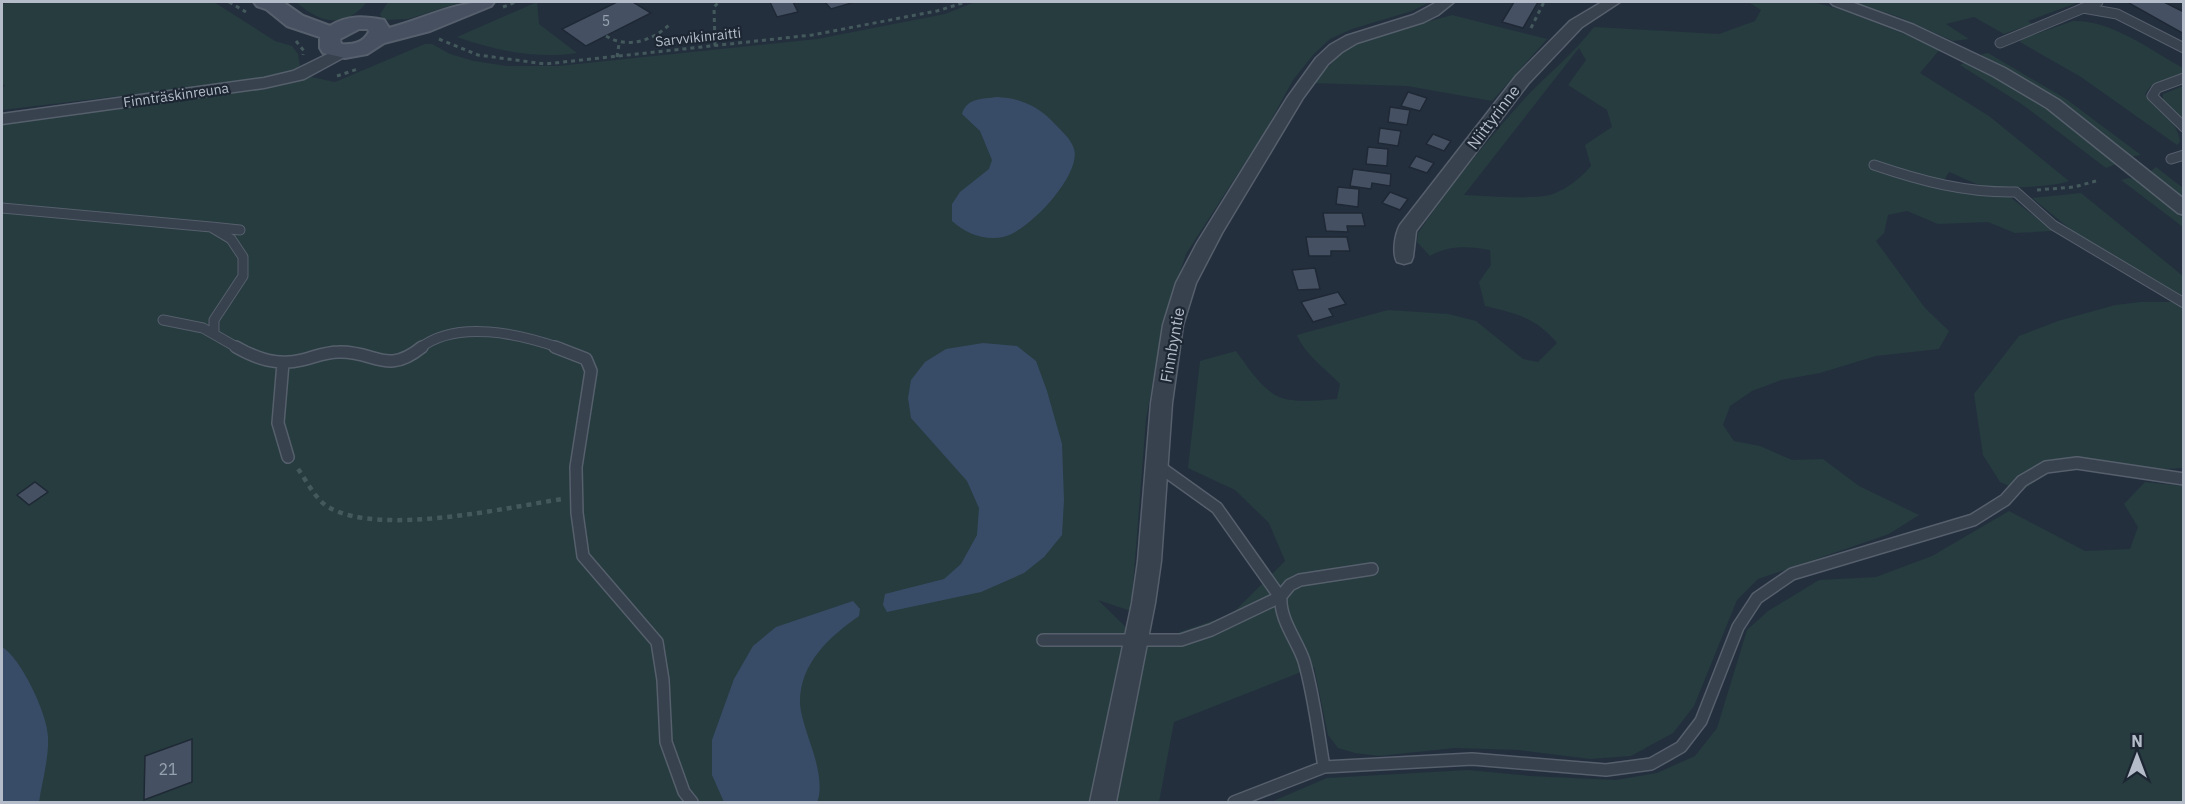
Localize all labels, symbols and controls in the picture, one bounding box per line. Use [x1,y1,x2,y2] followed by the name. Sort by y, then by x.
[602,12,610,30] house number: 5
[654,24,742,50] street label: Sarvvikinraitti
[122,79,230,111] street label: Finnträskinreuna
[1462,81,1524,153] street label: Niittyrinne
[1156,306,1188,384] street label: Finnbyntie
[2107,726,2167,786] north arrow
[2131,731,2143,751] text: N
[158,759,178,779] house number: 21

